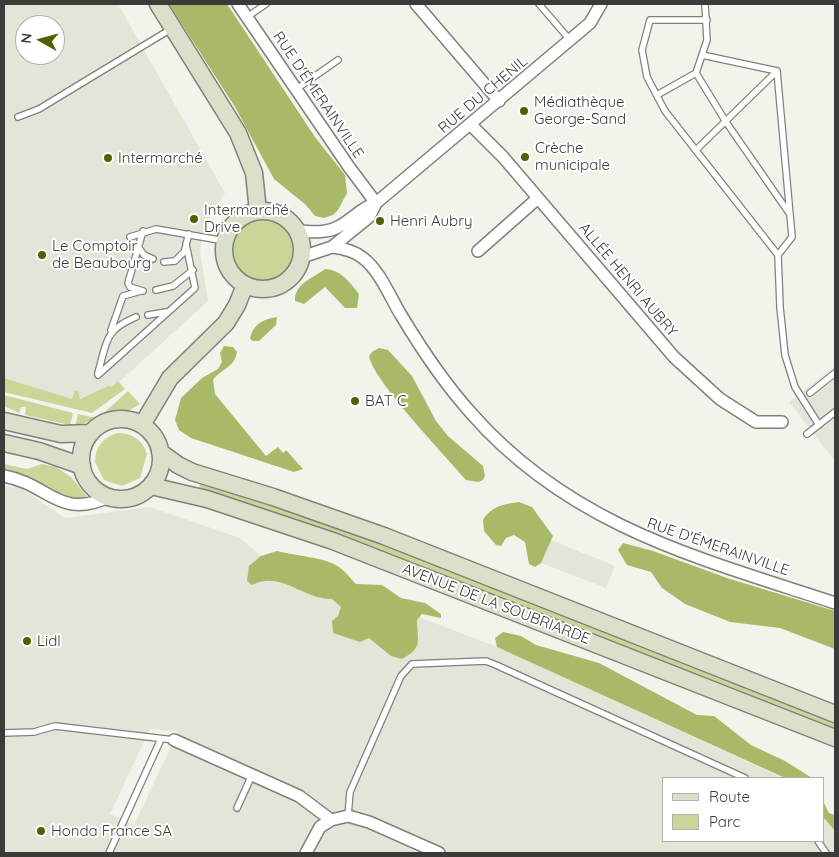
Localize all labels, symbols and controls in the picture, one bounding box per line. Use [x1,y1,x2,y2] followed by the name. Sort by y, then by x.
[15,15,65,65] north arrow
[269,28,367,162] street label: RUE D'ÉMERAINVILLE
[17,32,36,45] text: N
[435,53,531,137] street label: RUE DU CHENIL
[534,93,626,128] place label: Médiathèque George-Sand
[518,105,530,117] marker: Médiathèque George-Sand
[535,139,610,174] place label: Crèche municipale
[118,149,203,167] place label: Intermarché
[519,151,531,163] marker: Crèche municipale
[102,152,114,164] marker: Intermarché
[204,201,289,236] place label: Intermarché Drive
[390,212,472,230] place label: Henri Aubry
[188,213,200,225] marker: Intermarché Drive
[374,215,386,227] marker: Henri Aubry
[575,219,681,341] street label: ALLÉE HENRI AUBRY
[52,237,151,272] place label: Le Comptoir de Beaubourg
[36,249,48,261] marker: Le Comptoir de Beaubourg
[365,392,407,410] place label: BAT C
[349,395,361,407] marker: BAT C
[645,514,791,580] street label: RUE D'ÉMERAINVILLE
[400,560,592,648] street label: AVENUE DE LA SOUBRIARDE
[37,632,61,650] place label: Lidl
[21,635,33,647] marker: Lidl
[662,777,824,842] legend
[709,787,750,806] text: Route
[709,812,740,831] text: Parc
[51,822,172,840] place label: Honda France SA
[35,825,47,837] marker: Honda France SA

